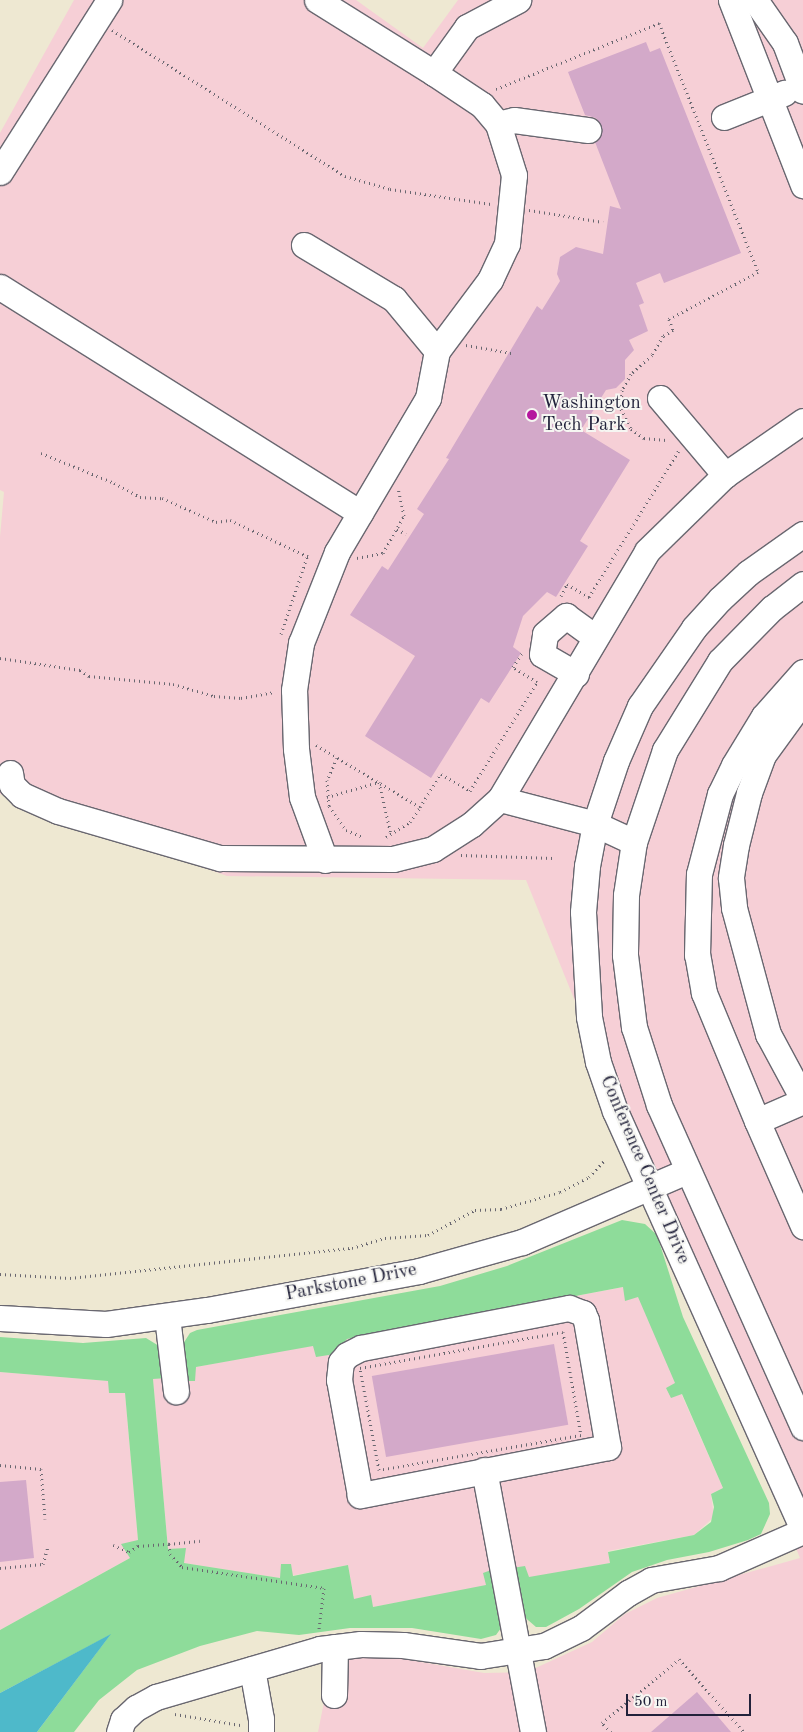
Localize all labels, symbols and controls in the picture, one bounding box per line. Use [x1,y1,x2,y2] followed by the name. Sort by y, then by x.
[542,393,641,437] place label: Washington Tech Park
[526,409,538,421] marker: Washington Tech Park
[594,1072,694,1268] street label: Conference Center Drive
[283,1259,419,1307] street label: Parkstone Drive
[628,1684,753,1716] scale bar
[634,1695,668,1710] text: 50 m

